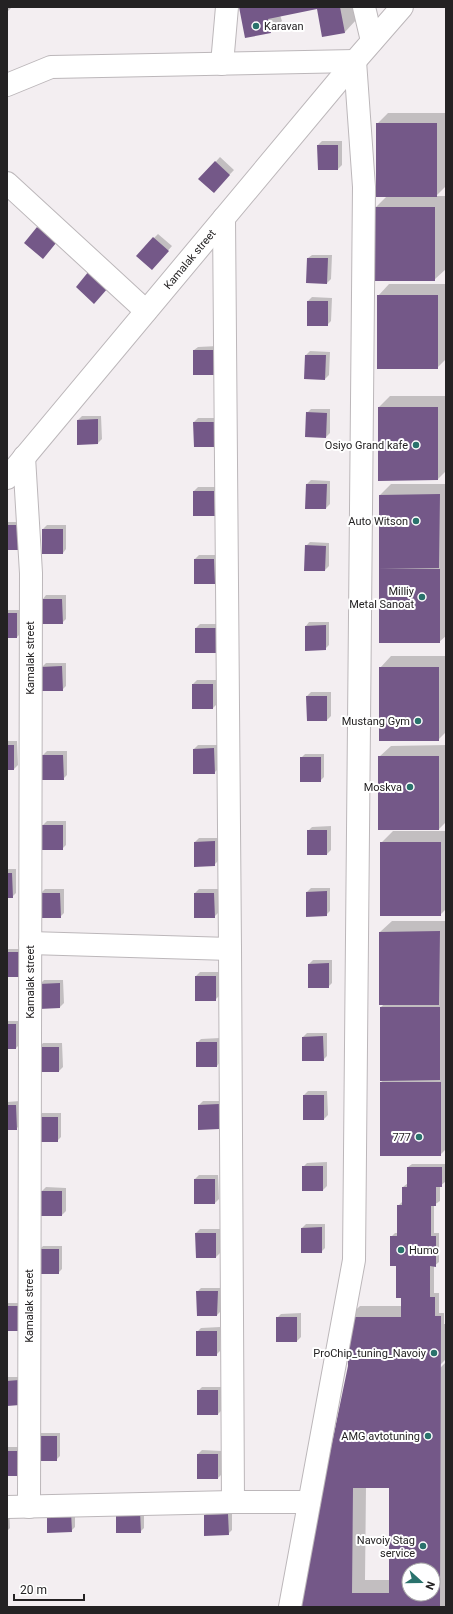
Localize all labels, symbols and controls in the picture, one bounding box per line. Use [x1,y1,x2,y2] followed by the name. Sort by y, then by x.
[264,20,304,33] place label: Karavan
[251,21,261,31] marker: Karavan
[161,227,219,292] street label: Kamalak street
[325,439,408,452] place label: Osiyo Grand kafe
[411,440,421,450] marker: Osiyo Grand kafe
[348,515,408,528] place label: Auto Witson
[411,516,421,526] marker: Auto Witson
[349,585,415,611] place label: Milliy Metal Sanoat
[417,592,427,602] marker: Milliy Metal Sanoat
[24,621,37,695] street label: Kamalak street
[342,715,410,728] place label: Mustang Gym
[413,716,423,726] marker: Mustang Gym
[364,781,402,794] place label: Moskva
[405,782,415,792] marker: Moskva
[24,945,37,1019] street label: Kamalak street
[392,1131,411,1144] place label: 777
[414,1132,424,1142] marker: 777
[409,1244,439,1257] place label: Humo
[396,1245,406,1255] marker: Humo
[23,1269,36,1343] street label: Kamalak street
[313,1347,427,1360] place label: ProChip_tuning_Navoiy
[429,1348,439,1358] marker: ProChip_tuning_Navoiy
[341,1430,420,1443] place label: AMG avtotuning
[423,1431,433,1441] marker: AMG avtotuning
[357,1534,415,1560] place label: Navoiy Stag service
[418,1541,428,1551] marker: Navoiy Stag service
[401,1562,441,1602] north arrow
[14,1576,84,1602] scale bar
[422,1579,437,1592] text: N
[20,1583,47,1597] text: 20 m

